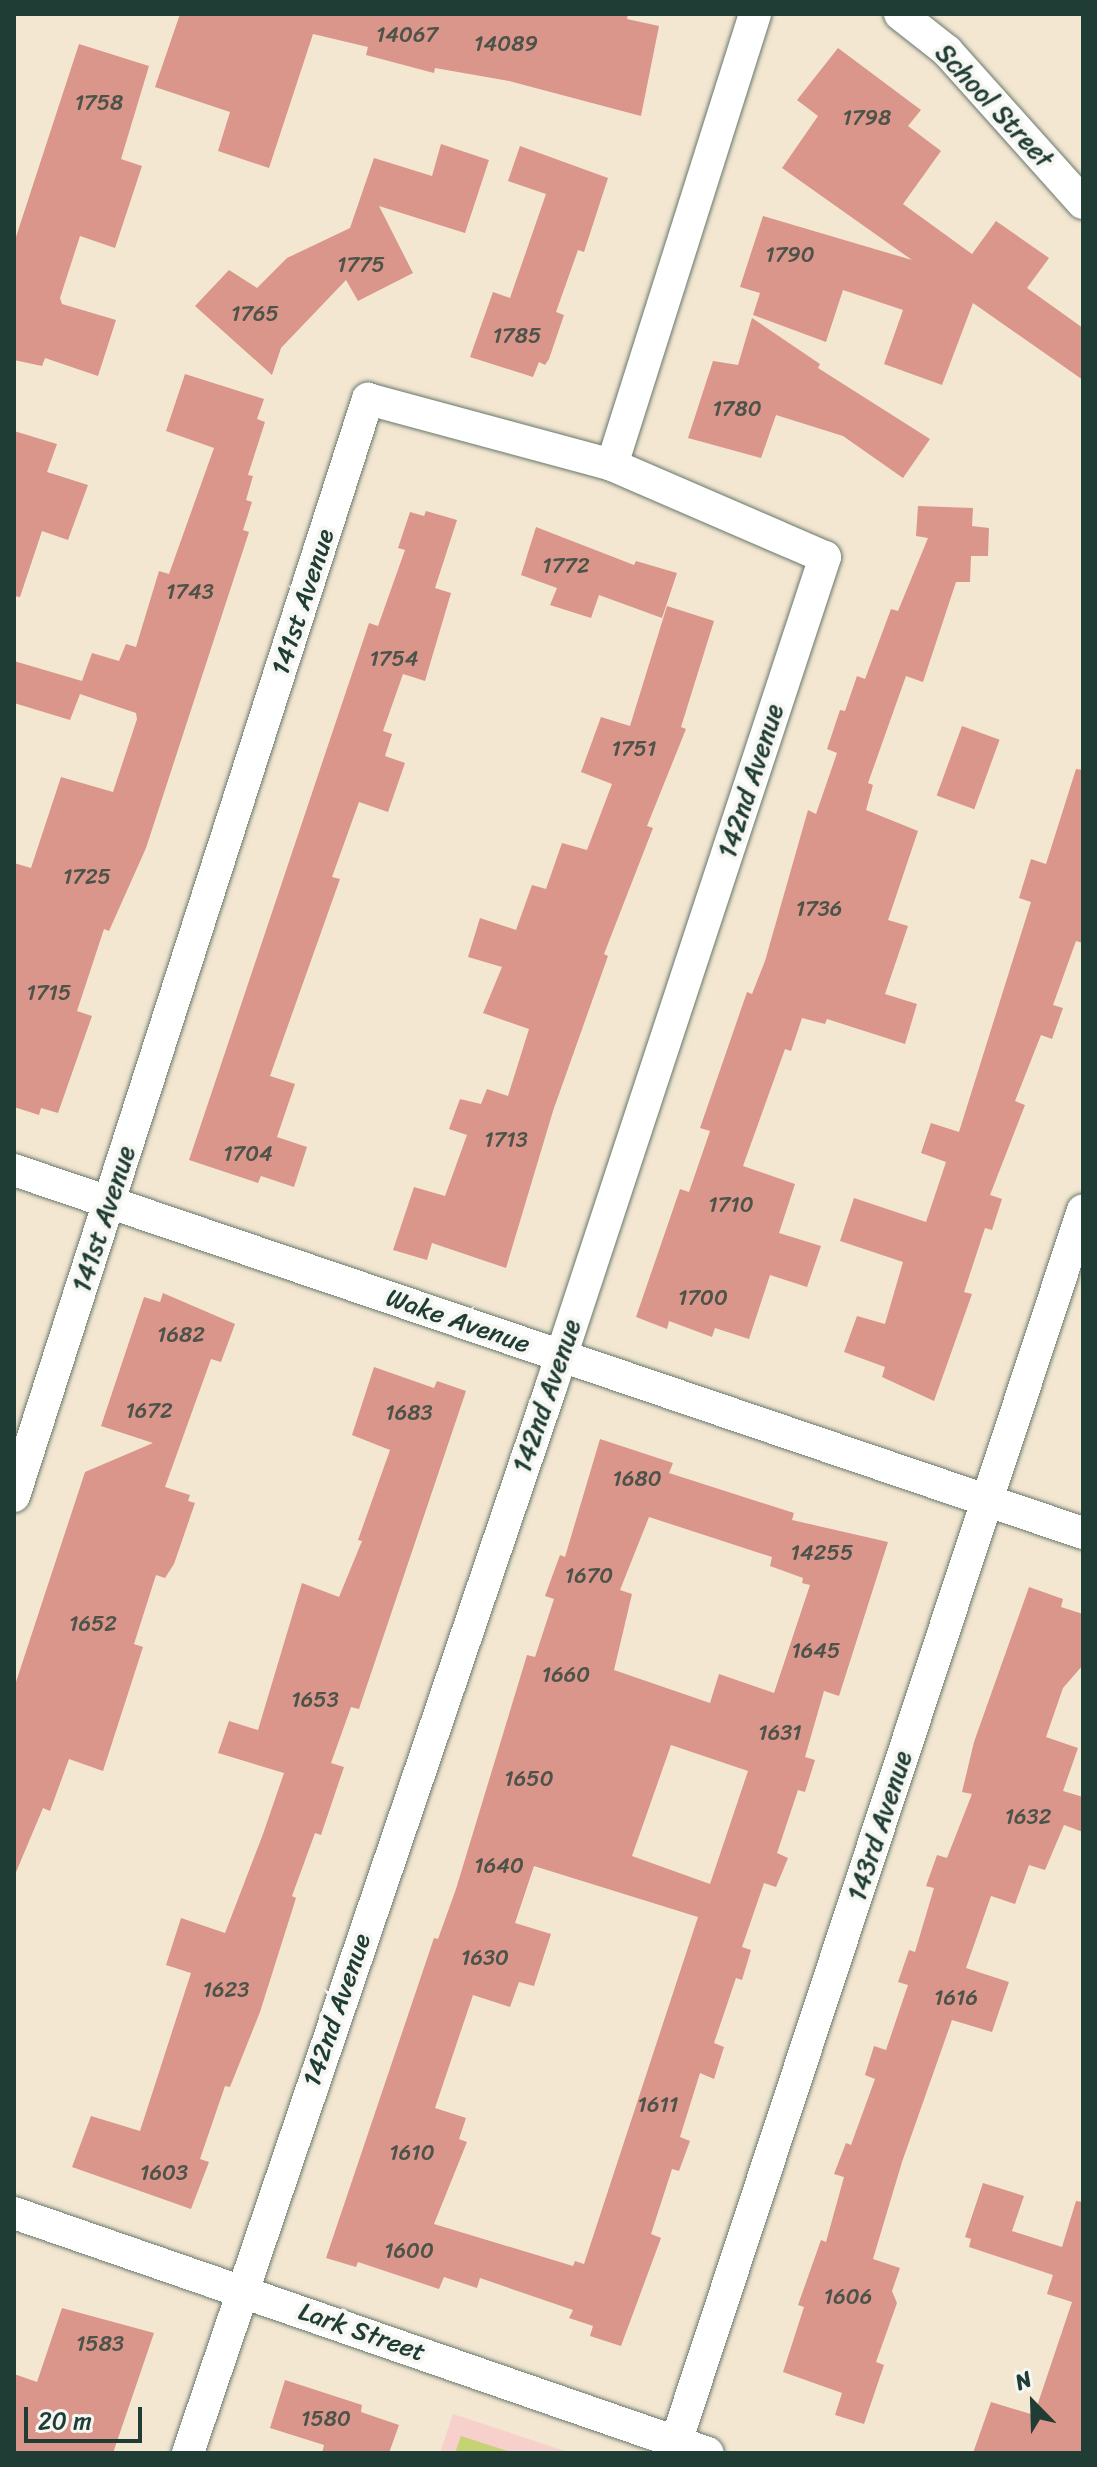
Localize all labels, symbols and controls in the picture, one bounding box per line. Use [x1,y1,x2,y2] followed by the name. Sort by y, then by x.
[376,22,438,48] house number: 14067
[474,31,538,57] house number: 14089
[928,37,1060,175] street label: School Street
[75,90,123,116] house number: 1758
[843,105,891,131] house number: 1798
[765,242,815,268] house number: 1790
[337,252,385,278] house number: 1775
[231,301,279,327] house number: 1765
[493,323,541,349] house number: 1785
[712,396,762,422] house number: 1780
[265,525,341,679] street label: 141st Avenue
[542,553,590,579] house number: 1772
[166,579,214,605] house number: 1743
[369,646,419,672] house number: 1754
[711,700,791,862] street label: 142nd Avenue
[612,736,656,762] house number: 1751
[63,864,111,890] house number: 1725
[796,896,842,922] house number: 1736
[27,980,71,1006] house number: 1715
[484,1127,528,1153] house number: 1713
[223,1141,273,1167] house number: 1704
[66,1142,142,1296] street label: 141st Avenue
[708,1192,754,1218] house number: 1710
[382,1282,534,1360] street label: Wake Avenue
[678,1285,728,1311] house number: 1700
[506,1315,588,1477] street label: 142nd Avenue
[157,1322,205,1348] house number: 1682
[125,1398,173,1424] house number: 1672
[385,1400,433,1426] house number: 1683
[612,1466,662,1492] house number: 1680
[791,1540,853,1566] house number: 14255
[565,1563,613,1589] house number: 1670
[69,1611,117,1637] house number: 1652
[791,1638,841,1664] house number: 1645
[542,1662,590,1688] house number: 1660
[291,1687,339,1713] house number: 1653
[758,1720,802,1746] house number: 1631
[841,1747,919,1905] street label: 143rd Avenue
[504,1766,554,1792] house number: 1650
[1005,1804,1051,1830] house number: 1632
[474,1853,524,1879] house number: 1640
[296,1929,378,2091] street label: 142nd Avenue
[461,1945,509,1971] house number: 1630
[203,1977,249,2003] house number: 1623
[934,1985,978,2011] house number: 1616
[638,2092,678,2118] house number: 1611
[389,2140,435,2166] house number: 1610
[140,2160,188,2186] house number: 1603
[384,2238,434,2264] house number: 1600
[824,2284,872,2310] house number: 1606
[295,2296,429,2368] street label: Lark Street
[76,2331,124,2357] house number: 1583
[1009,2360,1038,2401] text: N
[993,2363,1073,2443] north arrow
[28,2391,146,2441] scale bar
[38,2400,92,2442] text: 20 m
[301,2406,351,2432] house number: 1580

